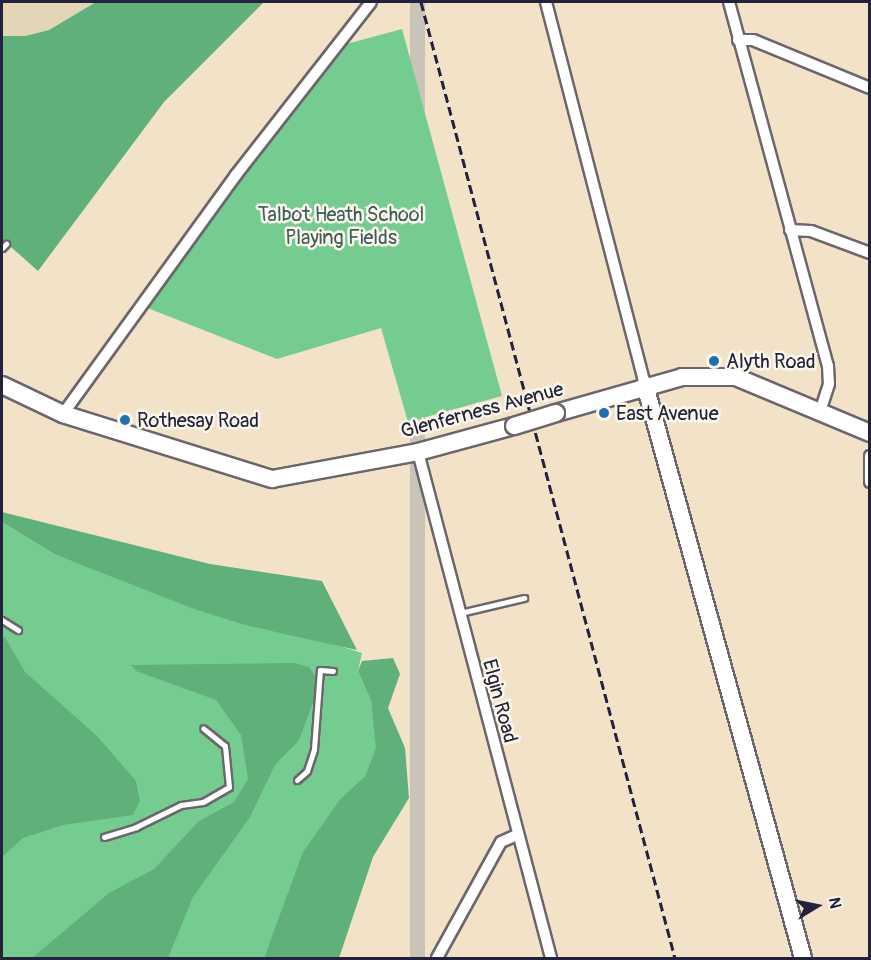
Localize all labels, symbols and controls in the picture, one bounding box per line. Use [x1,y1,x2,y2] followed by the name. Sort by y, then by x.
[258,203,424,250] park label: Talbot Heath School Playing Fields
[726,349,815,373] place label: Alyth Road
[707,354,721,368] marker: Alyth Road
[398,377,566,443] street label: Glenferness Avenue
[616,401,719,425] place label: East Avenue
[597,406,611,420] marker: East Avenue
[137,408,259,432] place label: Rothesay Road
[118,413,132,427] marker: Rothesay Road
[477,657,523,745] street label: Elgin Road
[787,876,847,936] north arrow
[824,896,846,910] text: N

